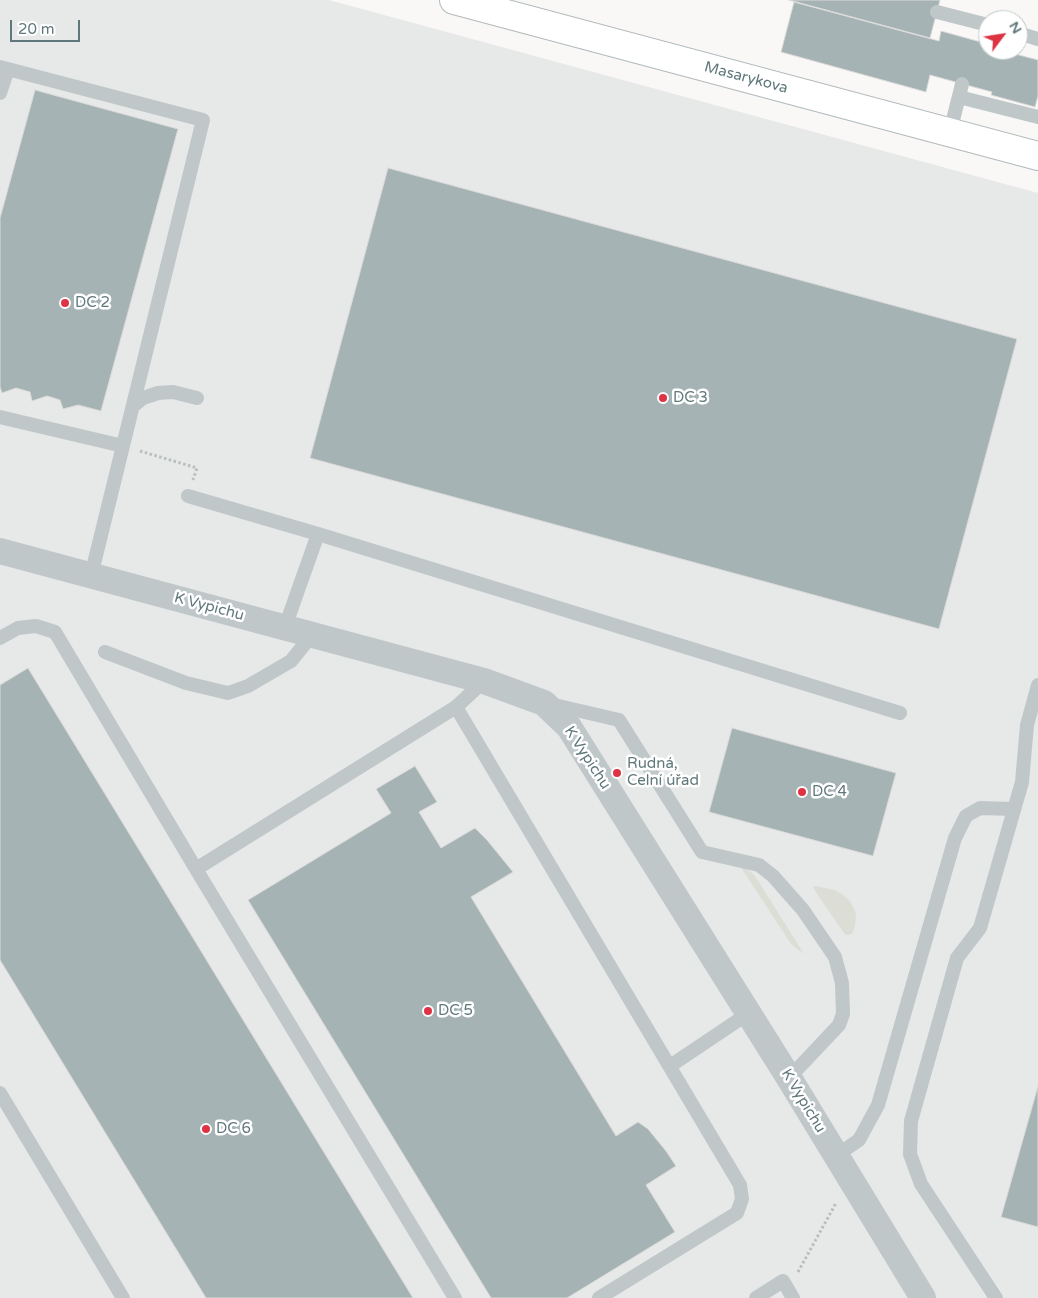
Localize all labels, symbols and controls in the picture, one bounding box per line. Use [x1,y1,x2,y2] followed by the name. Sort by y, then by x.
[12,10,82,42] scale bar
[978,10,1028,60] north arrow
[1005,18,1026,37] text: N
[18,20,55,38] text: 20 m
[702,58,790,98] street label: Masarykova
[75,294,110,312] place label: DC 2
[59,297,71,309] marker: DC 2
[673,389,708,407] place label: DC 3
[657,392,669,404] marker: DC 3
[172,589,246,625] street label: K Vypichu
[560,723,614,793] street label: K Vypichu
[627,755,699,790] place label: Rudná, Celní úřad
[611,767,623,779] marker: Rudná, Celní úřad
[812,783,847,801] place label: DC 4
[796,786,808,798] marker: DC 4
[438,1002,473,1020] place label: DC 5
[422,1005,434,1017] marker: DC 5
[777,1066,829,1136] street label: K Vypichu
[216,1120,251,1138] place label: DC 6
[200,1123,212,1135] marker: DC 6

